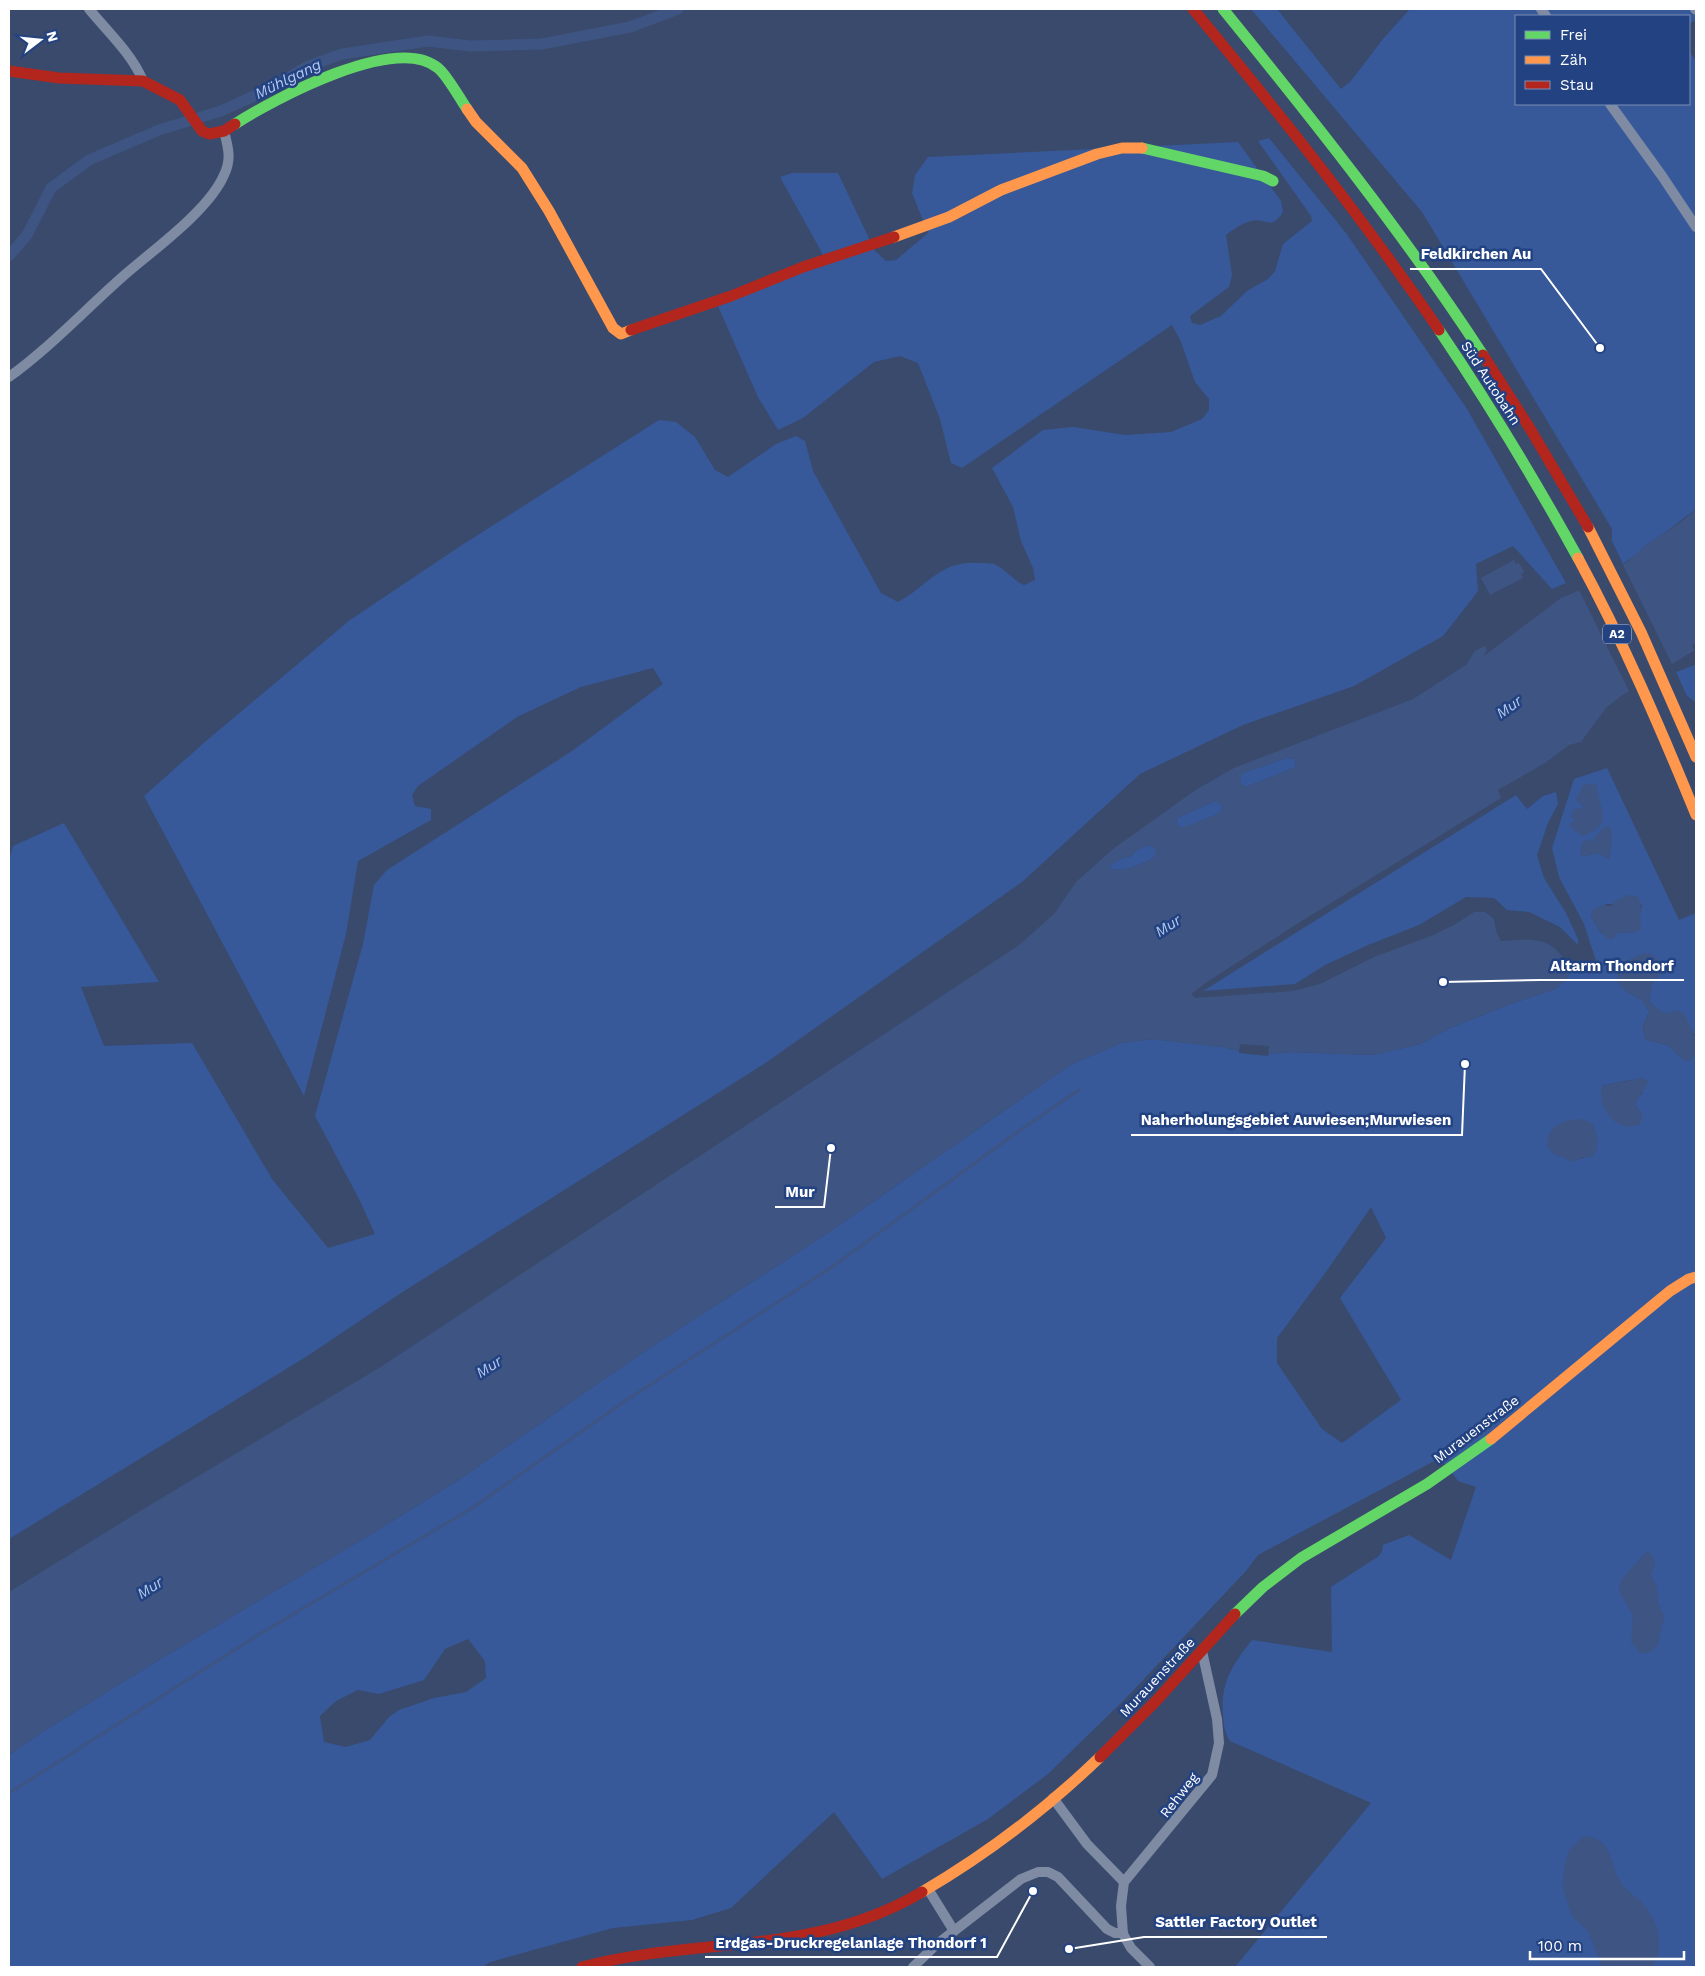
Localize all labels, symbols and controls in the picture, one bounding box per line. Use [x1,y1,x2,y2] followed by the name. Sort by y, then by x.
[15,15,65,65] north arrow
[1515,15,1690,105] legend
[1560,26,1587,44] text: Frei
[43,29,62,44] text: N
[1560,51,1587,69] text: Zäh
[252,55,324,103] water label: Mühlgang
[1560,76,1594,94] text: Stau
[1410,239,1541,269] callout: Feldkirchen Au
[1421,245,1531,263] text: Feldkirchen Au
[1458,338,1524,428] street label: Süd Autobahn
[1603,624,1631,644] road number: A2
[1493,691,1526,722] water label: Mur
[1152,910,1185,941] water label: Mur
[1540,950,1684,980] callout: Altarm Thondorf
[1550,957,1674,975] text: Altarm Thondorf
[1131,1105,1462,1135] callout: Naherholungsgebiet Auwiesen;Murwiesen
[1141,1111,1451,1129] text: Naherholungsgebiet Auwiesen;Murwiesen
[775,1177,824,1207] callout: Mur
[785,1183,815,1201] text: Mur
[473,1351,506,1382] water label: Mur
[1430,1392,1522,1466] street label: Murauenstraße
[134,1572,167,1603] water label: Mur
[1116,1634,1198,1720] street label: Murauenstraße
[1156,1769,1202,1821] street label: Rehweg
[1144,1907,1327,1937] callout: Sattler Factory Outlet
[1155,1913,1317,1931] text: Sattler Factory Outlet
[705,1927,997,1957] callout: Erdgas-Druckregelanlage Thondorf 1
[1530,1928,1684,1960] scale bar
[715,1934,987,1952] text: Erdgas-Druckregelanlage Thondorf 1
[1538,1937,1582,1955] text: 100 m

